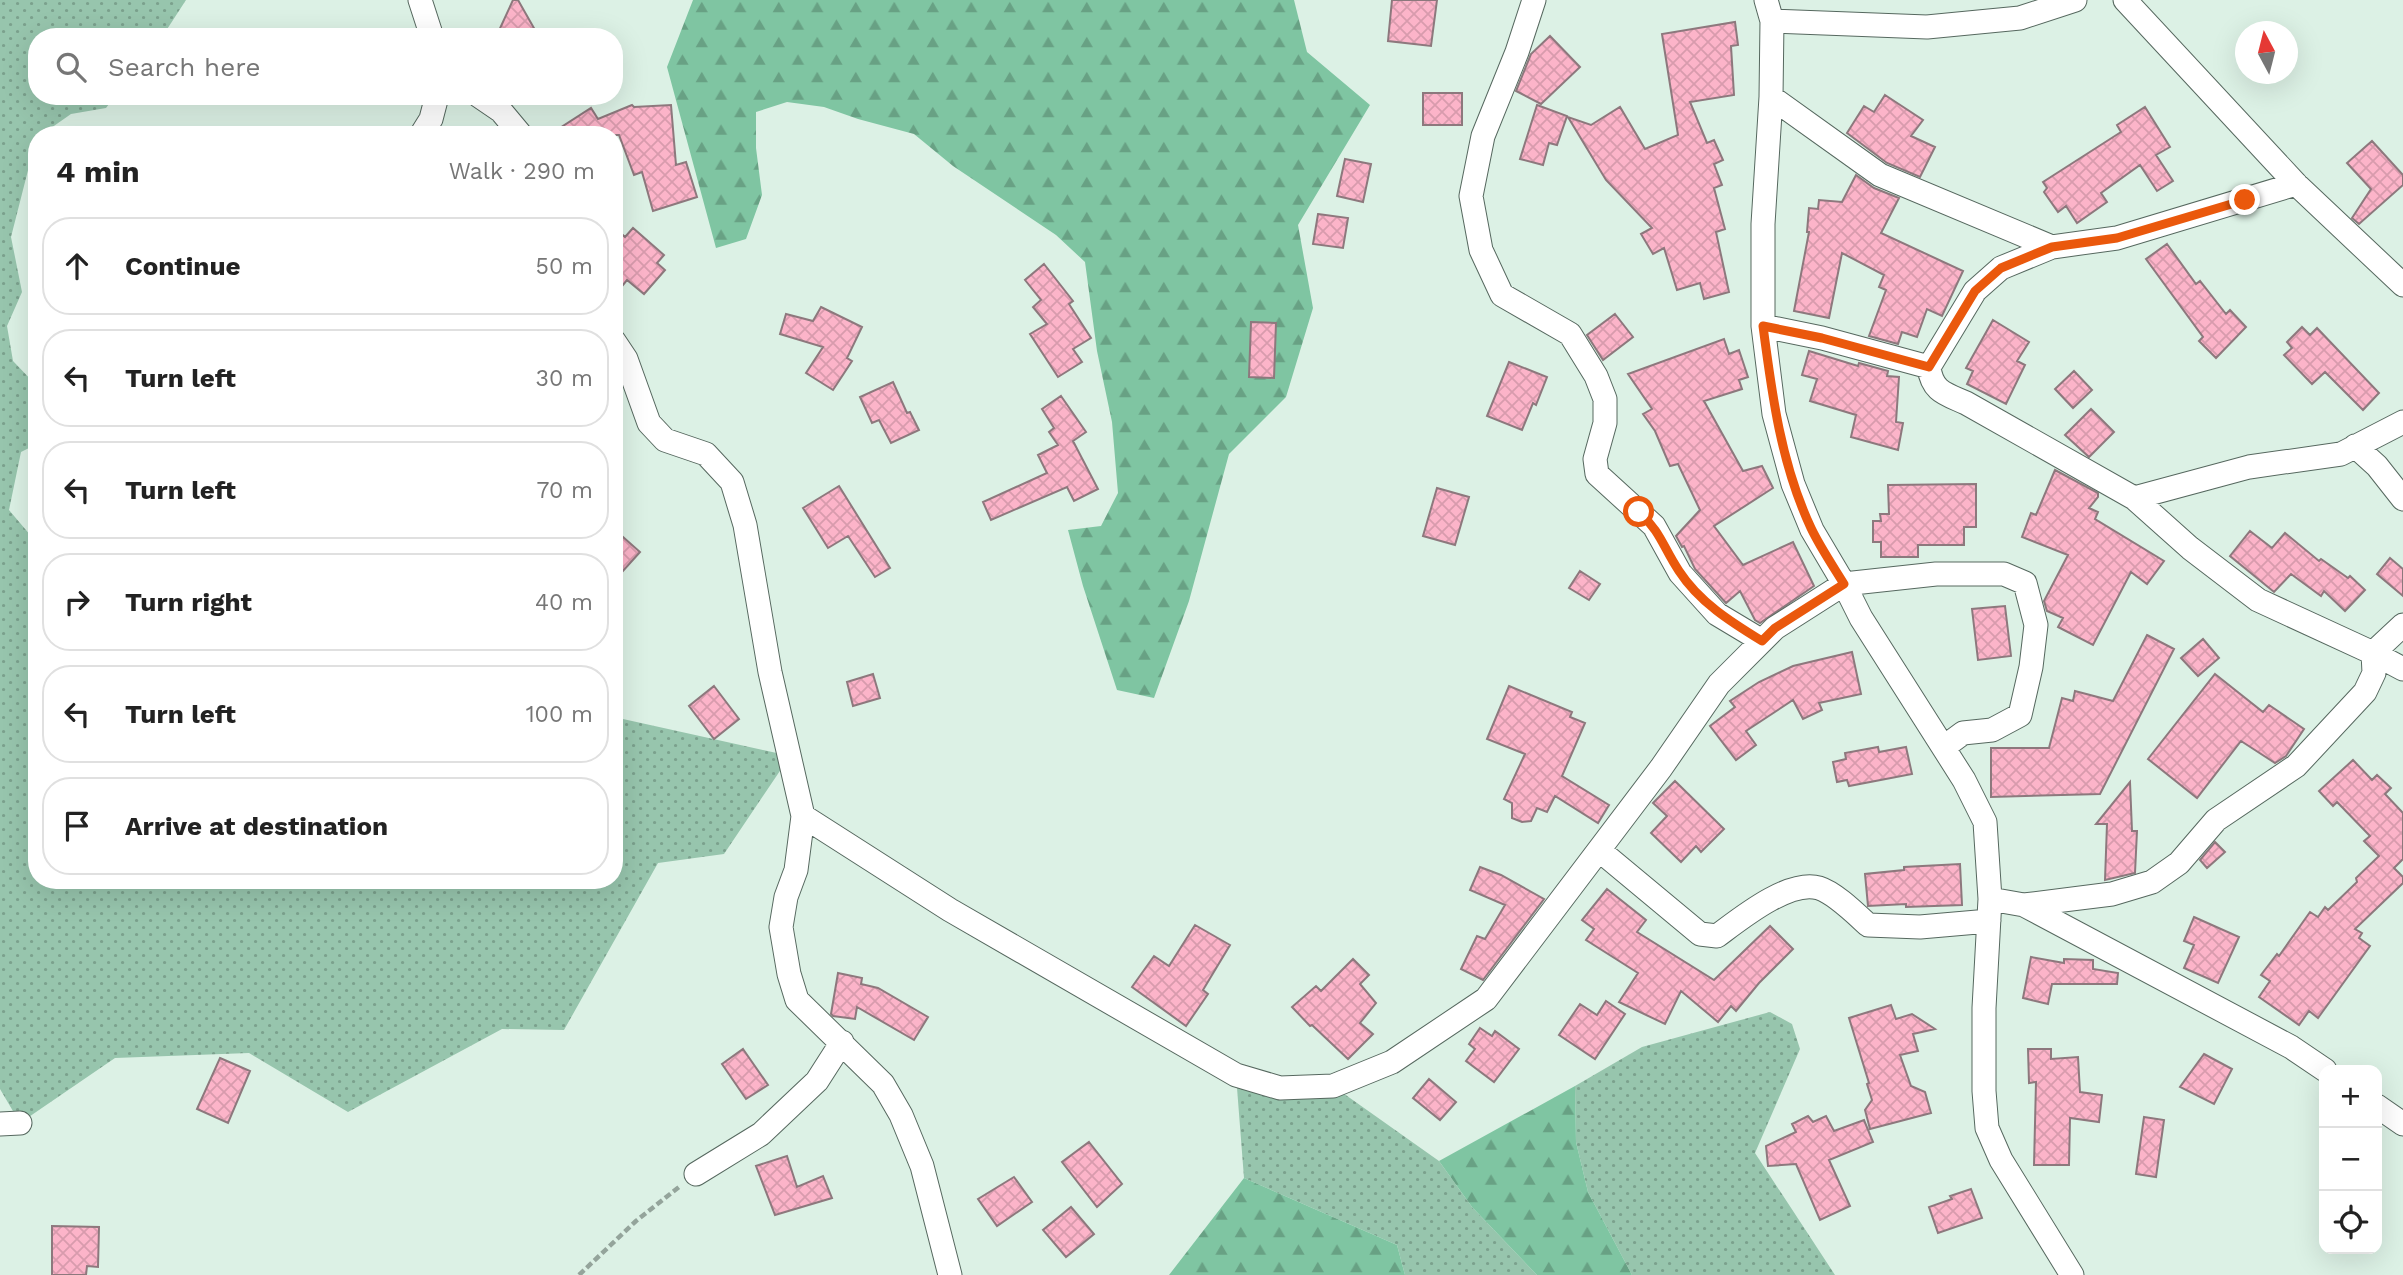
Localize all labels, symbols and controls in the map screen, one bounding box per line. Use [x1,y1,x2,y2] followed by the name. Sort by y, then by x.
[2235,21,2298,84] north arrow
[28,28,623,105] search box
[52,48,90,86] icon: search
[108,52,260,82] text: Search here
[56,154,140,189] text: 4 min
[449,158,595,185] text: Walk · 290 m
[2229,184,2260,215] route end
[58,247,96,285] icon: ahead
[125,251,241,281] text: Continue
[536,253,593,280] text: 50 m
[58,359,96,397] icon: left
[125,363,236,393] text: Turn left
[536,365,593,392] text: 30 m
[58,471,96,509] icon: left
[125,475,236,505] text: Turn left
[536,477,593,504] text: 70 m
[1623,496,1654,527] route start
[58,583,96,621] icon: right
[125,587,252,617] text: Turn right
[535,589,593,616] text: 40 m
[58,695,96,733] icon: left
[125,699,236,729] text: Turn left
[526,701,593,728] text: 100 m
[58,807,96,845] icon: arrive
[125,811,388,841] text: Arrive at destination
[2319,1065,2382,1254] map controls
[2319,1065,2382,1128] button: +
[2319,1128,2382,1191] button: −
[2319,1191,2382,1254] button: locate

